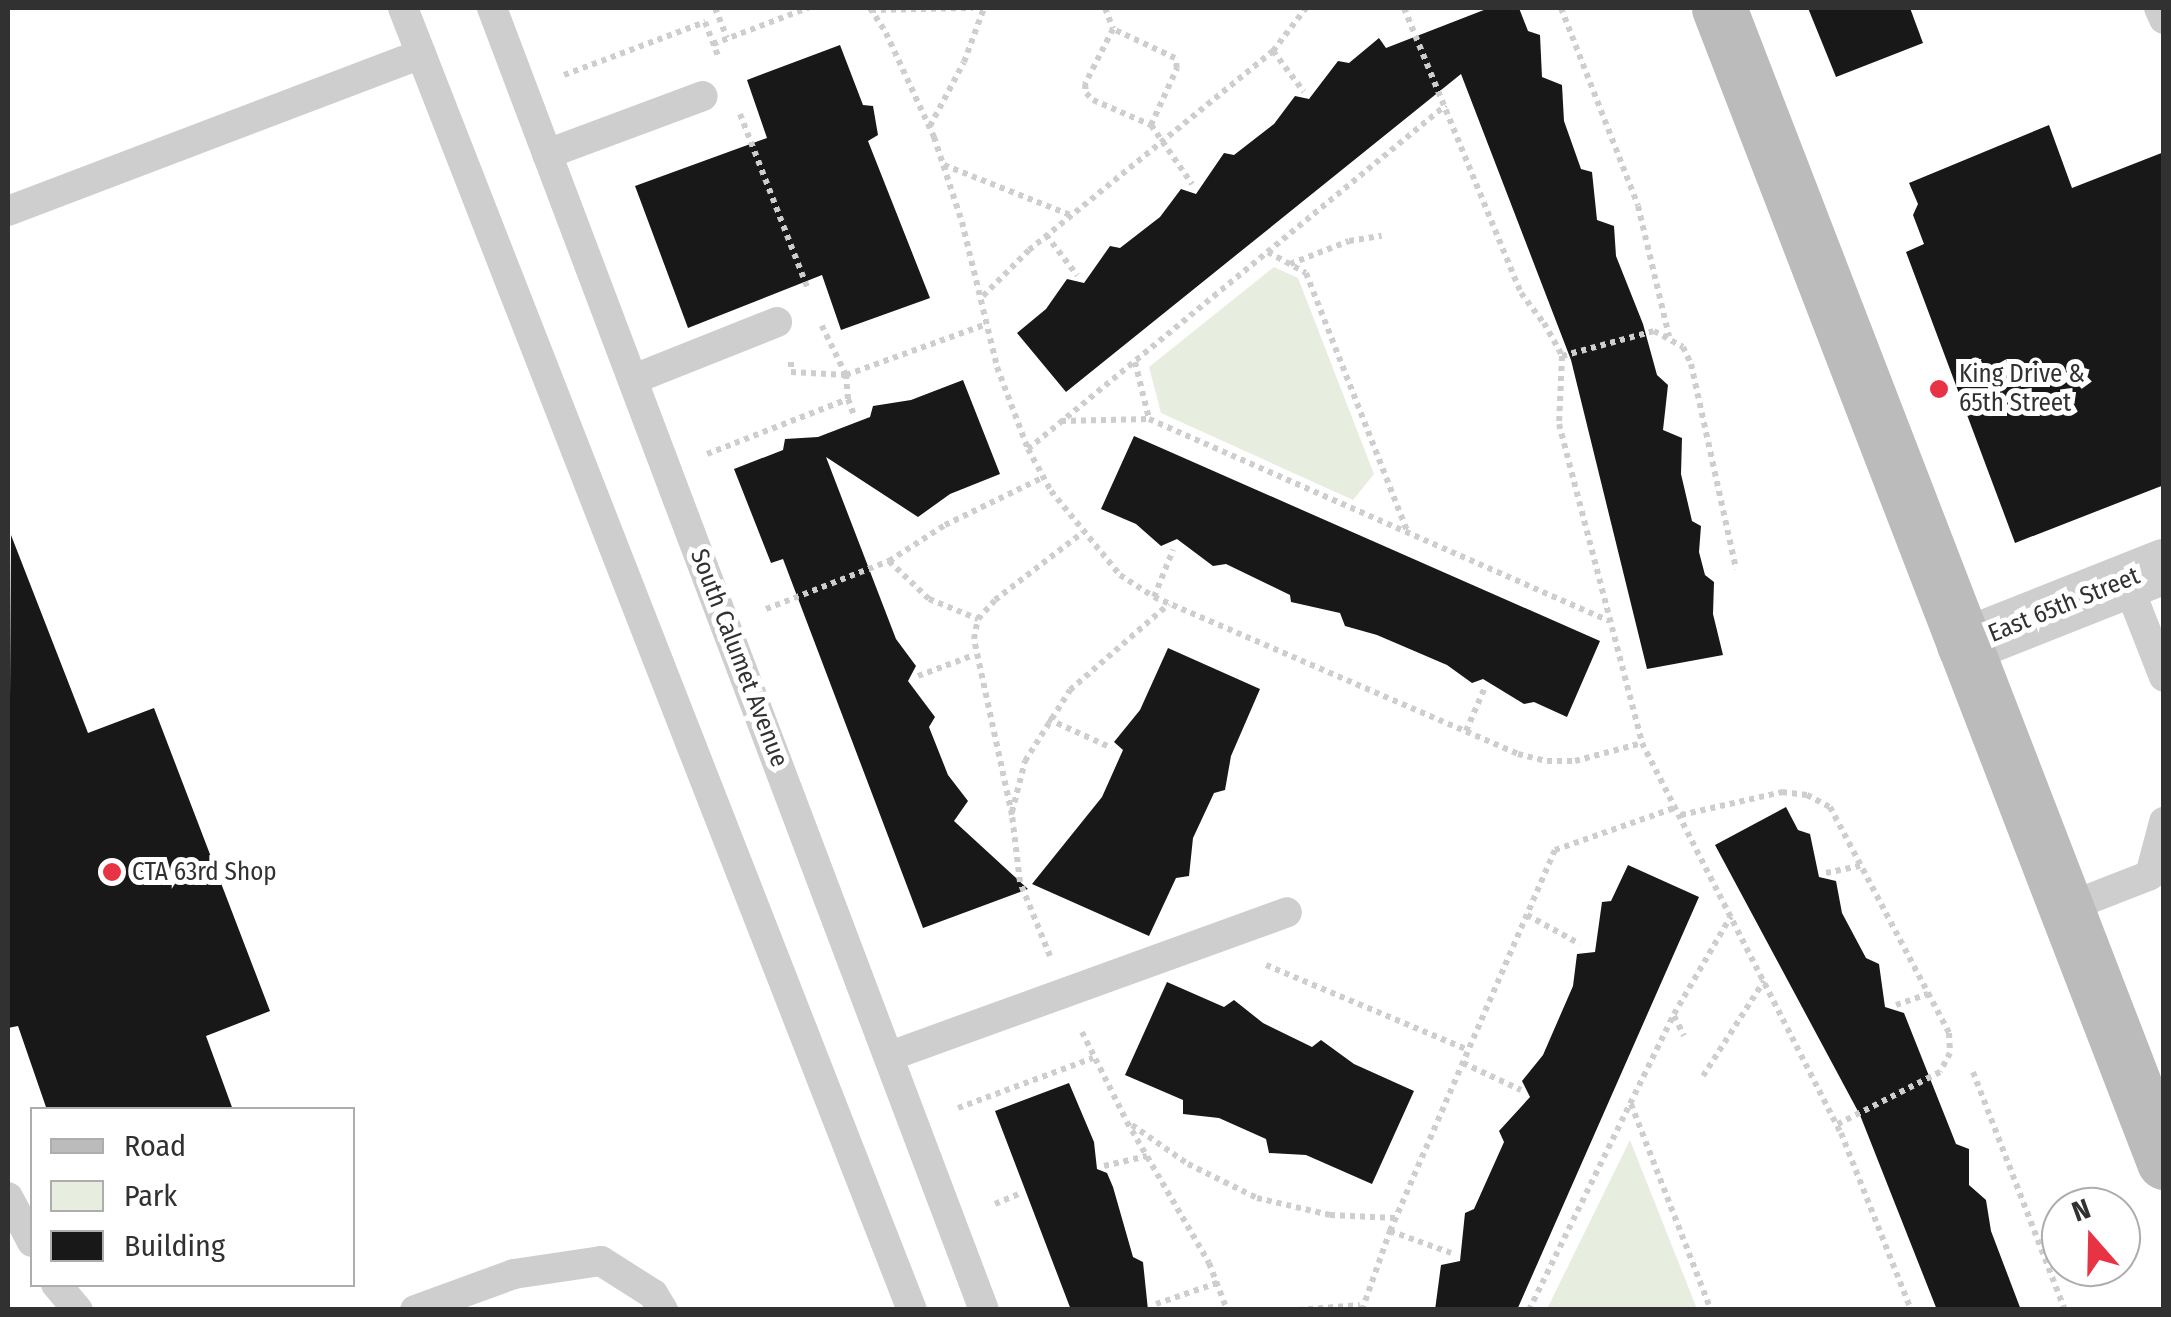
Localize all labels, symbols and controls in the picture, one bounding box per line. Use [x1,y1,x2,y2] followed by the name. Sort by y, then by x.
[1959,360,2085,419] place label: King Drive & 65th Street
[1928,378,1950,400] marker: King Drive & 65th Street
[684,545,794,771] street label: South Calumet Avenue
[1984,561,2144,649] street label: East 65th Street
[132,857,277,887] place label: CTA 63rd Shop
[101,861,123,883] marker: CTA 63rd Shop
[30,1107,355,1287] legend
[124,1128,186,1164] text: Road
[124,1178,177,1214] text: Park
[2041,1187,2141,1287] north arrow
[2068,1192,2095,1229] text: N
[124,1228,225,1264] text: Building

